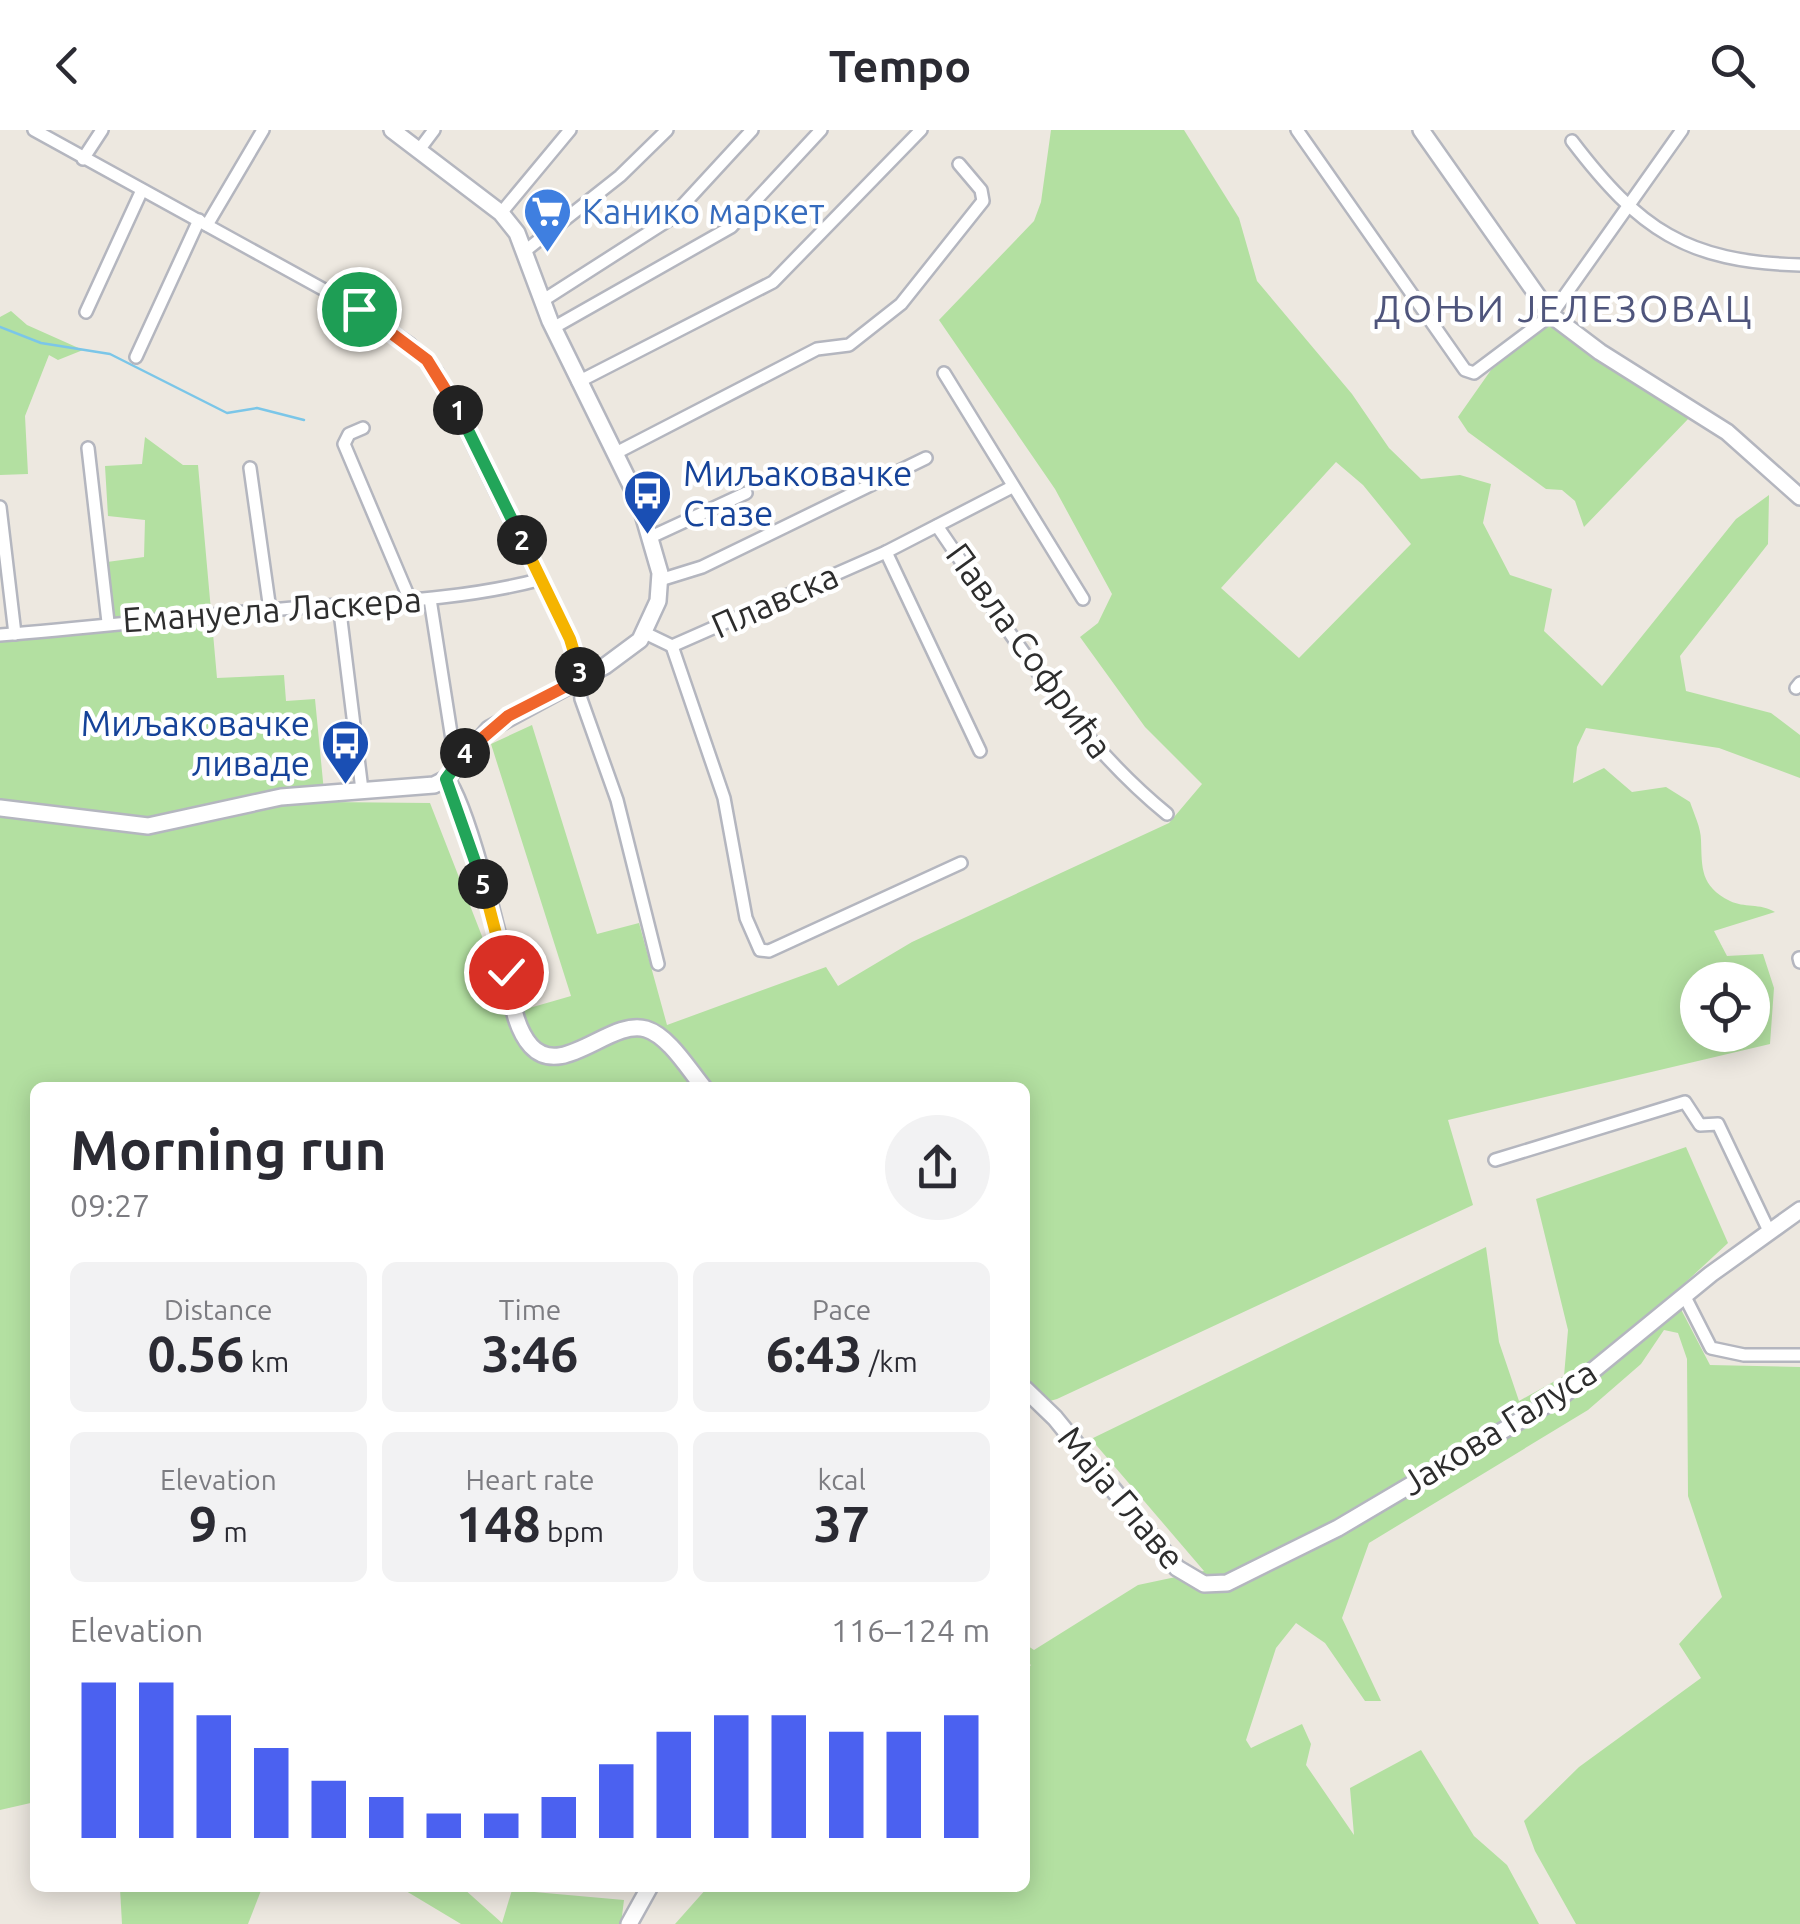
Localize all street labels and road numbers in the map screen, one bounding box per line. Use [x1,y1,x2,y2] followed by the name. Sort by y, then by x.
[939,535,1121,766] street label: Павла Софрића
[705,555,844,646] street label: Плавска
[121,579,423,639] street label: Емануела Ласкера
[1394,1351,1603,1503] street label: Јакова Галуса
[1051,1418,1193,1577] street label: Маја Главе

